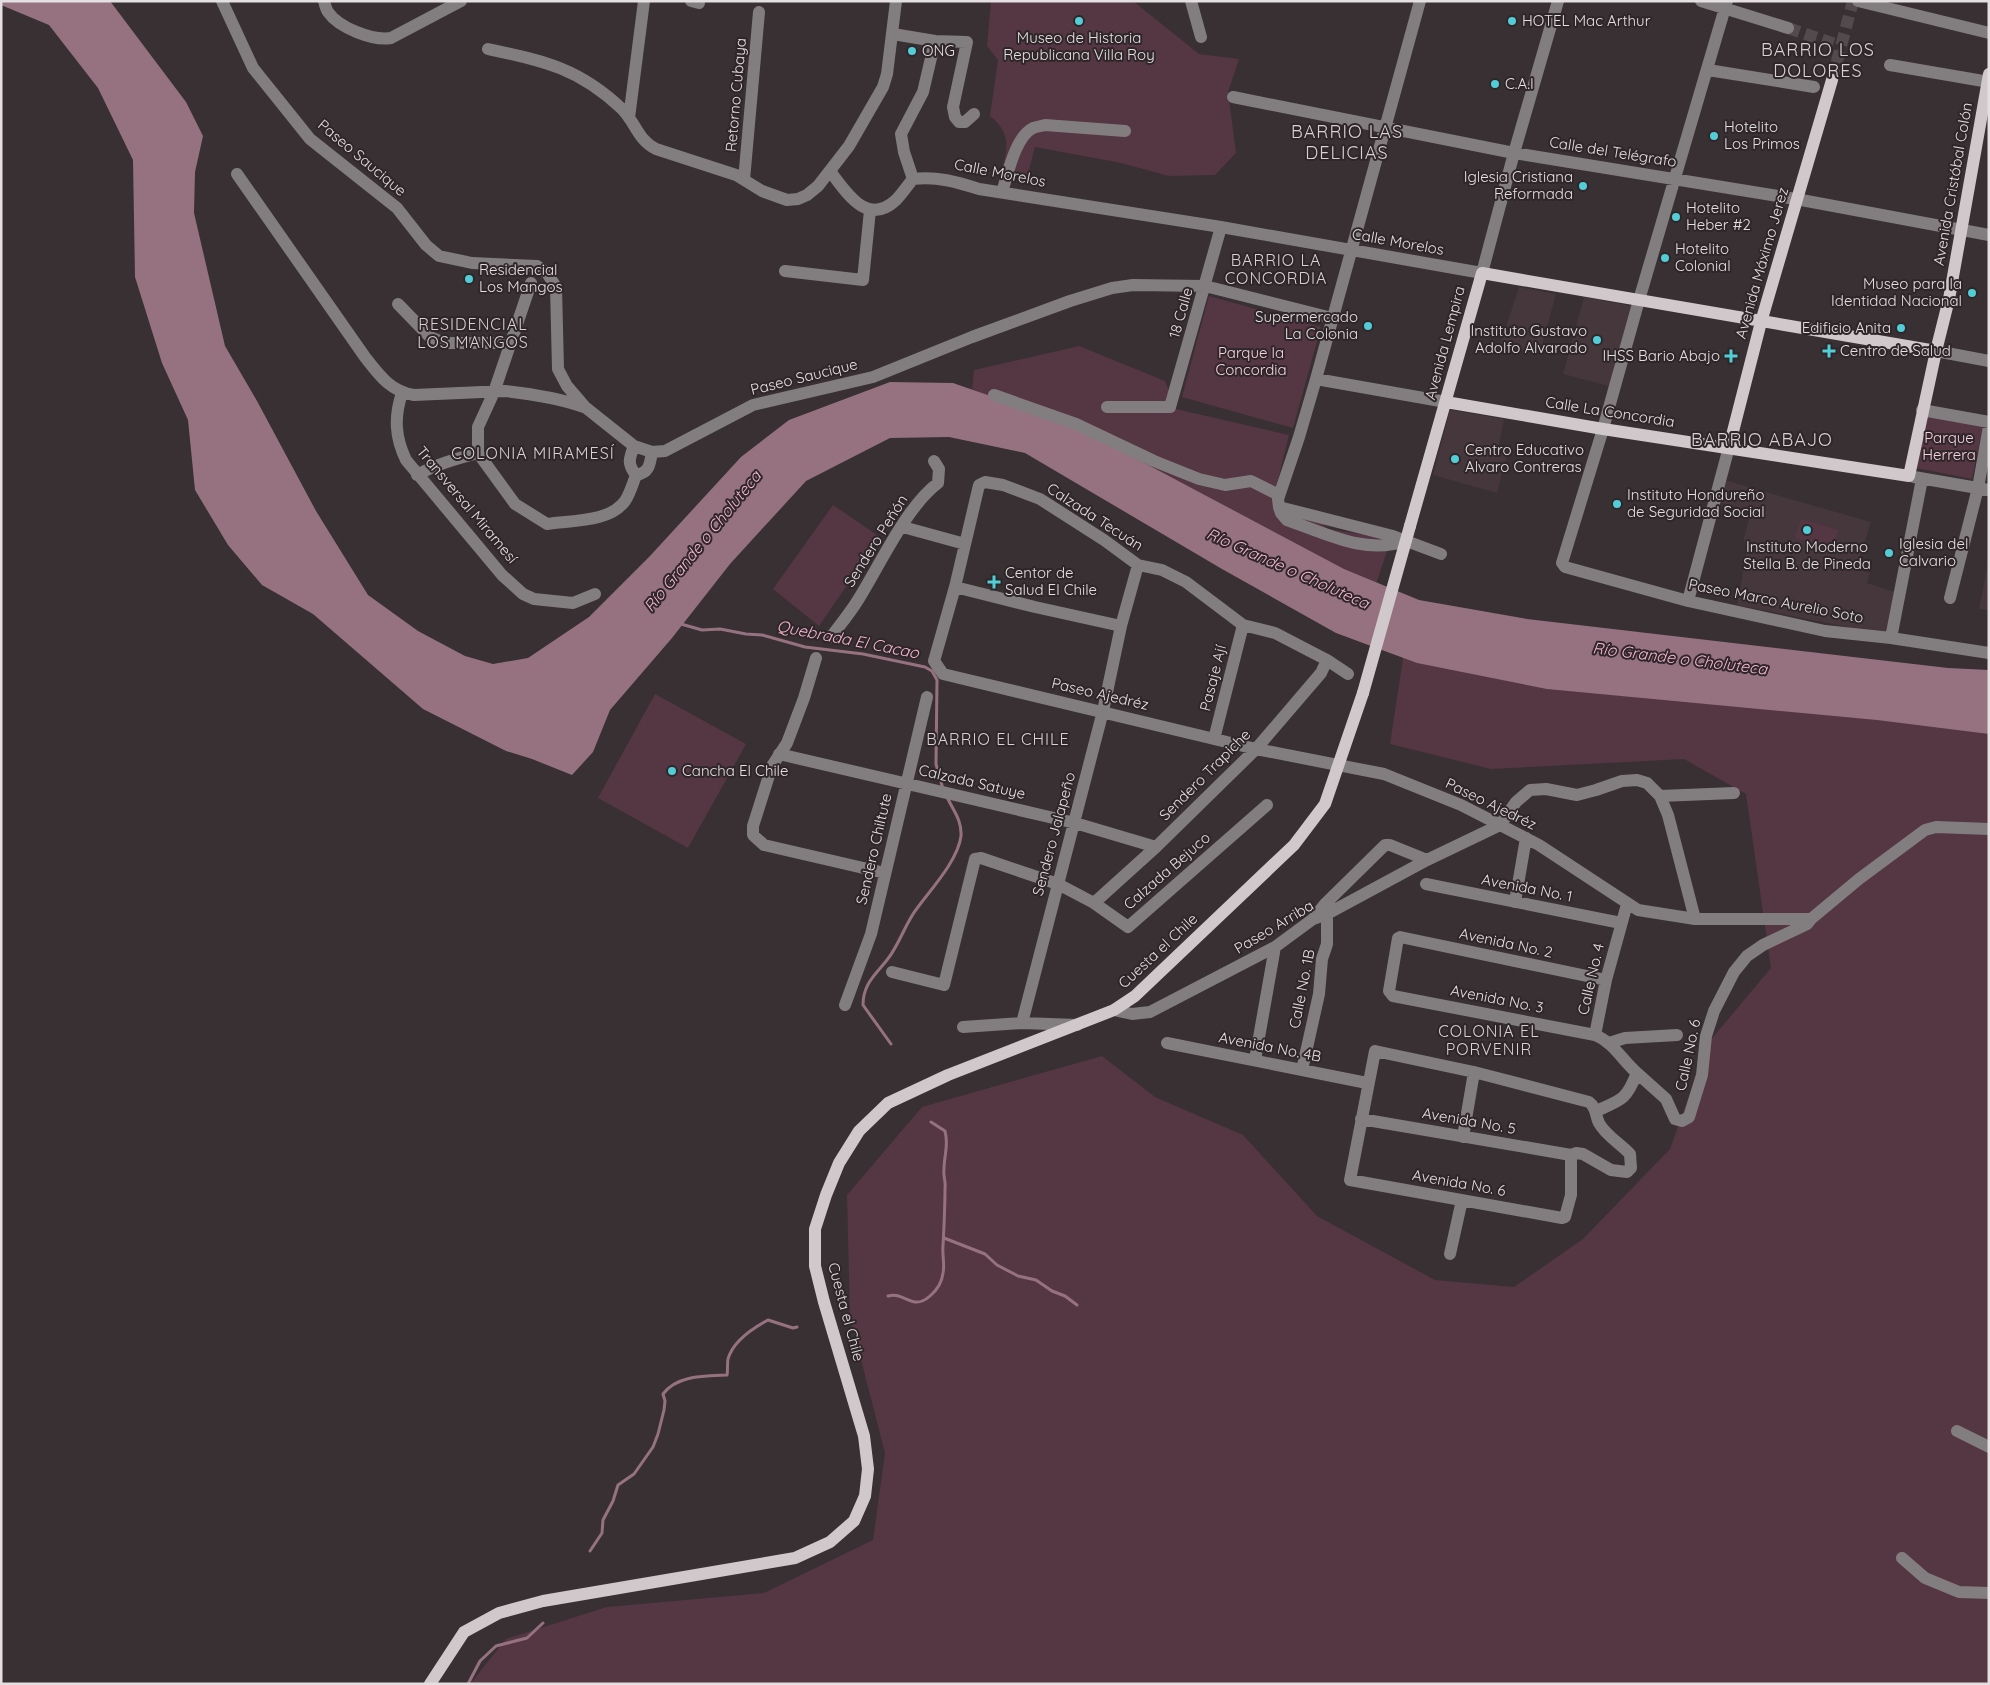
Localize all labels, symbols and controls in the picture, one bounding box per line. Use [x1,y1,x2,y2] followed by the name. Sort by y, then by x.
[1522,11,1651,30] place label: HOTEL Mac Arthur
[1073,15,1085,27] marker: Museo de Historia Republicana Villa Roy
[1506,15,1518,27] marker: HOTEL Mac Arthur
[1003,28,1155,64] place label: Museo de Historia Republicana Villa Roy
[721,37,750,153] street label: Retorno Cubaya
[1761,38,1875,82] district label: BARRIO LOS DOLORES
[922,41,955,60] place label: ONG
[906,45,918,57] marker: ONG
[1505,74,1534,93] place label: C.A.I
[1489,78,1501,90] marker: C.A.I
[1929,101,1976,267] street label: Avenida Cristóbal Colón
[314,115,410,200] street label: Paseo Saucique
[1724,117,1800,153] place label: Hotelito Los Primos
[1291,120,1403,164] district label: BARRIO LAS DELICIAS
[1708,130,1720,142] marker: Hotelito Los Primos
[1548,132,1678,171] street label: Calle del Telégrafo
[953,154,1048,191] street label: Calle Morelos
[1464,167,1573,203] place label: Iglesia Cristiana Reformada
[1577,180,1589,192] marker: Iglesia Cristiana Reformada
[1731,185,1792,341] street label: Avenida Máximo Jerez
[1686,198,1751,234] place label: Hotelito Heber #2
[1670,211,1682,223] marker: Hotelito Heber #2
[1351,224,1446,259] street label: Calle Morelos
[1675,239,1731,275] place label: Hotelito Colonial
[1225,250,1327,288] district label: BARRIO LA CONCORDIA
[1659,252,1671,264] marker: Hotelito Colonial
[479,260,563,296] place label: Residencial Los Mangos
[463,273,475,285] marker: Residencial Los Mangos
[1831,274,1962,310] place label: Museo para la Identidad Nacional
[1420,284,1469,402] street label: Avenida Lempira
[1164,285,1197,340] street label: 18 Calle
[1966,287,1978,299] marker: Museo para la Identidad Nacional
[1255,307,1358,343] place label: Supermercado La Colonia
[417,314,529,352] district label: RESIDENCIAL LOS MANGOS
[1802,318,1891,337] place label: Edificio Anita
[1362,320,1374,332] marker: Supermercado La Colonia
[1471,321,1587,357] place label: Instituto Gustavo Adolfo Alvarado
[1895,322,1907,334] marker: Edificio Anita
[1591,334,1603,346] marker: Instituto Gustavo Adolfo Alvarado
[1840,341,1951,360] place label: Centro de Salud
[1215,343,1287,379] park label: Parque la Concordia
[1822,344,1836,358] marker: Centro de Salud
[1603,346,1720,365] place label: IHSS Bario Abajo
[1724,349,1738,363] marker: IHSS Bario Abajo
[748,354,859,399] street label: Paseo Saucique
[1544,392,1676,431] street label: Calle La Concordia
[1691,428,1833,451] district label: BARRIO ABAJO
[1922,428,1976,464] park label: Parque Herrera
[1465,440,1584,476] place label: Centro Educativo Alvaro Contreras
[413,442,522,568] street label: Transversal Miramesí
[451,443,615,463] district label: COLONIA MIRAMESÍ
[1449,453,1461,465] marker: Centro Educativo Alvaro Contreras
[639,465,766,616] water label: Río Grande o Choluteca
[1044,478,1147,555] street label: Calzada Tecuán
[1627,485,1765,521] place label: Instituto Hondureño de Seguridad Social
[840,491,912,590] street label: Sendero Peñón
[1611,498,1623,510] marker: Instituto Hondureño de Seguridad Social
[1204,523,1373,613] water label: Río Grande o Choluteca
[1801,524,1813,536] marker: Instituto Moderno Stella B. de Pineda
[1899,534,1968,570] place label: Iglesia del Calvario
[1743,537,1871,573] place label: Instituto Moderno Stella B. de Pineda
[1883,547,1895,559] marker: Iglesia del Calvario
[1005,563,1097,599] place label: Centor de Salud El Chile
[1687,574,1865,627] street label: Paseo Marco Aurelio Soto
[987,575,1001,589] marker: Centor de Salud El Chile
[775,615,922,663] water label: Quebrada El Cacao
[1592,637,1770,679] water label: Río Grande o Choluteca
[1195,642,1230,713] street label: Pasaje Ají
[1050,673,1151,714] street label: Paseo Ajedréz
[1155,725,1254,824] street label: Sendero Trapiche
[926,729,1070,749] district label: BARRIO EL CHILE
[917,760,1027,803] street label: Calzada Satuye
[682,761,788,780] place label: Cancha El Chile
[666,765,678,777] marker: Cancha El Chile
[1028,770,1079,898] street label: Sendero Jalapeño
[1443,773,1540,834] street label: Paseo Ajedréz
[851,791,896,906] street label: Sendero Chiltute
[1119,828,1214,913] street label: Calzada Bejuco
[1480,869,1574,906] street label: Avenida No. 1
[1231,895,1317,958] street label: Paseo Arriba
[1114,909,1201,992] street label: Cuesta el Chile
[1458,923,1554,962] street label: Avenida No. 2
[1573,941,1608,1017] street label: Calle No. 4
[1285,947,1319,1030] street label: Calle No. 1B
[1449,980,1545,1017] street label: Avenida No. 3
[1671,1017,1704,1093] street label: Calle No. 6
[1438,1021,1540,1059] district label: COLONIA EL PORVENIR
[1217,1027,1323,1066] street label: Avenida No. 4B
[1421,1103,1517,1138] street label: Avenida No. 5
[1411,1165,1507,1200] street label: Avenida No. 6
[824,1260,869,1363] street label: Cuesta el Chile

